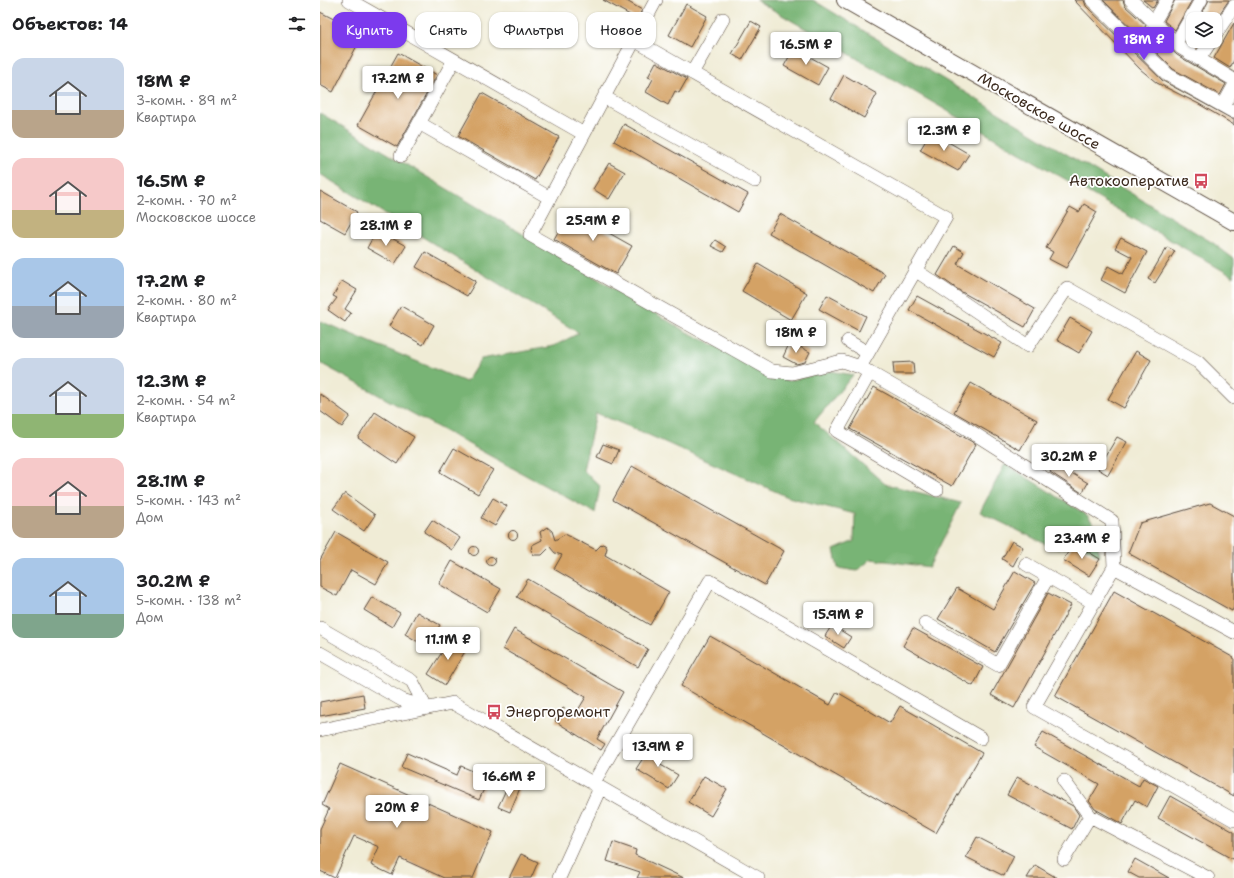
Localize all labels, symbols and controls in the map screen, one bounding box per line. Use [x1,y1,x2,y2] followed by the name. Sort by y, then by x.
[332,12,407,48] chip: Купить
[415,12,481,48] chip: Снять
[489,12,578,48] chip: Фильтры
[586,12,656,48] chip: Новое
[1186,12,1222,48] map controls
[1186,12,1222,48] button: layers
[12,13,128,35] text: Объектов: 14
[286,13,308,35] icon: filters
[1116,27,1172,61] pin: 18M ₽
[1123,31,1165,48] text: 18M ₽
[769,32,843,66] pin: 16.5M ₽
[779,36,833,53] text: 16.5M ₽
[361,66,435,100] pin: 17.2M ₽
[974,68,1104,154] street label: Московское шоссе
[136,70,191,92] text: 18M ₽
[371,70,425,87] text: 17.2M ₽
[44,74,92,122] icon: home
[136,92,237,109] text: 3-комн. · 89 m²
[136,109,196,126] text: Квартира
[907,118,981,152] pin: 12.3M ₽
[917,122,971,139] text: 12.3M ₽
[136,170,206,192] text: 16.5M ₽
[1069,171,1189,191] place label: Автокооператив
[1192,172,1210,190] bus stop icon: Автокооператив
[44,174,92,222] icon: home
[136,192,237,209] text: 2-комн. · 70 m²
[556,208,630,242] pin: 25.9M ₽
[136,209,256,226] text: Московское шоссе
[566,212,620,229] text: 25.9M ₽
[349,213,423,247] pin: 28.1M ₽
[359,217,413,234] text: 28.1M ₽
[136,270,206,292] text: 17.2M ₽
[44,274,92,322] icon: home
[136,292,237,309] text: 2-комн. · 80 m²
[136,309,196,326] text: Квартира
[768,320,824,354] pin: 18M ₽
[775,324,817,341] text: 18M ₽
[136,370,207,392] text: 12.3M ₽
[44,374,92,422] icon: home
[136,392,236,409] text: 2-комн. · 54 m²
[136,409,196,426] text: Квартира
[1032,444,1106,478] pin: 30.2M ₽
[1041,448,1097,465] text: 30.2M ₽
[136,470,205,492] text: 28.1M ₽
[44,474,92,522] icon: home
[136,492,241,509] text: 5-комн. · 143 m²
[136,509,164,526] text: Дом
[1045,526,1119,560] pin: 23.4M ₽
[1054,530,1110,547] text: 23.4M ₽
[136,570,210,592] text: 30.2M ₽
[44,574,92,622] icon: home
[136,592,241,609] text: 5-комн. · 138 m²
[801,602,875,636] pin: 15.9M ₽
[812,606,864,623] text: 15.9M ₽
[136,609,164,626] text: Дом
[411,627,485,661] pin: 11.1M ₽
[425,631,471,648] text: 11.1M ₽
[506,702,611,722] place label: Энергоремонт
[485,703,503,721] bus stop icon: Энергоремонт
[621,734,695,768] pin: 13.9M ₽
[632,738,684,755] text: 13.9M ₽
[472,764,546,798] pin: 16.6M ₽
[482,768,536,785] text: 16.6M ₽
[369,795,425,829] pin: 20M ₽
[375,799,419,816] text: 20M ₽

